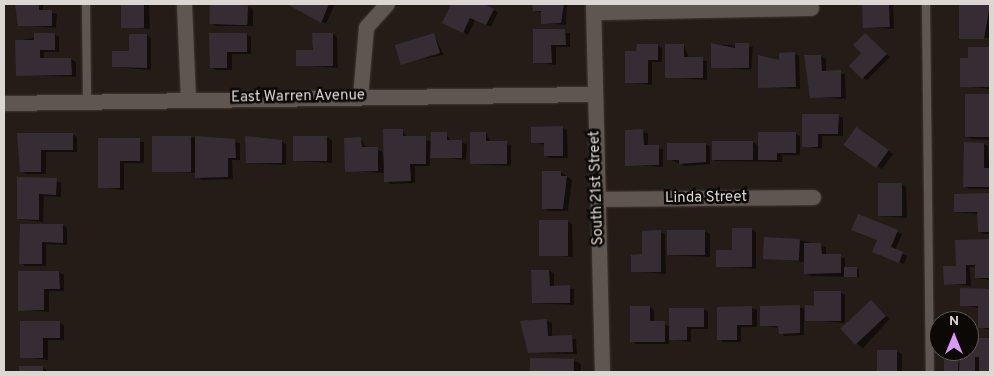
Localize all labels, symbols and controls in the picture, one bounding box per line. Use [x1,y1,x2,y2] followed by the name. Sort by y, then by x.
[230,87,366,107] street label: East Warren Avenue
[586,130,608,246] street label: South 21st Street
[665,188,747,208] street label: Linda Street
[929,311,979,361] north arrow
[949,313,959,330] text: N

